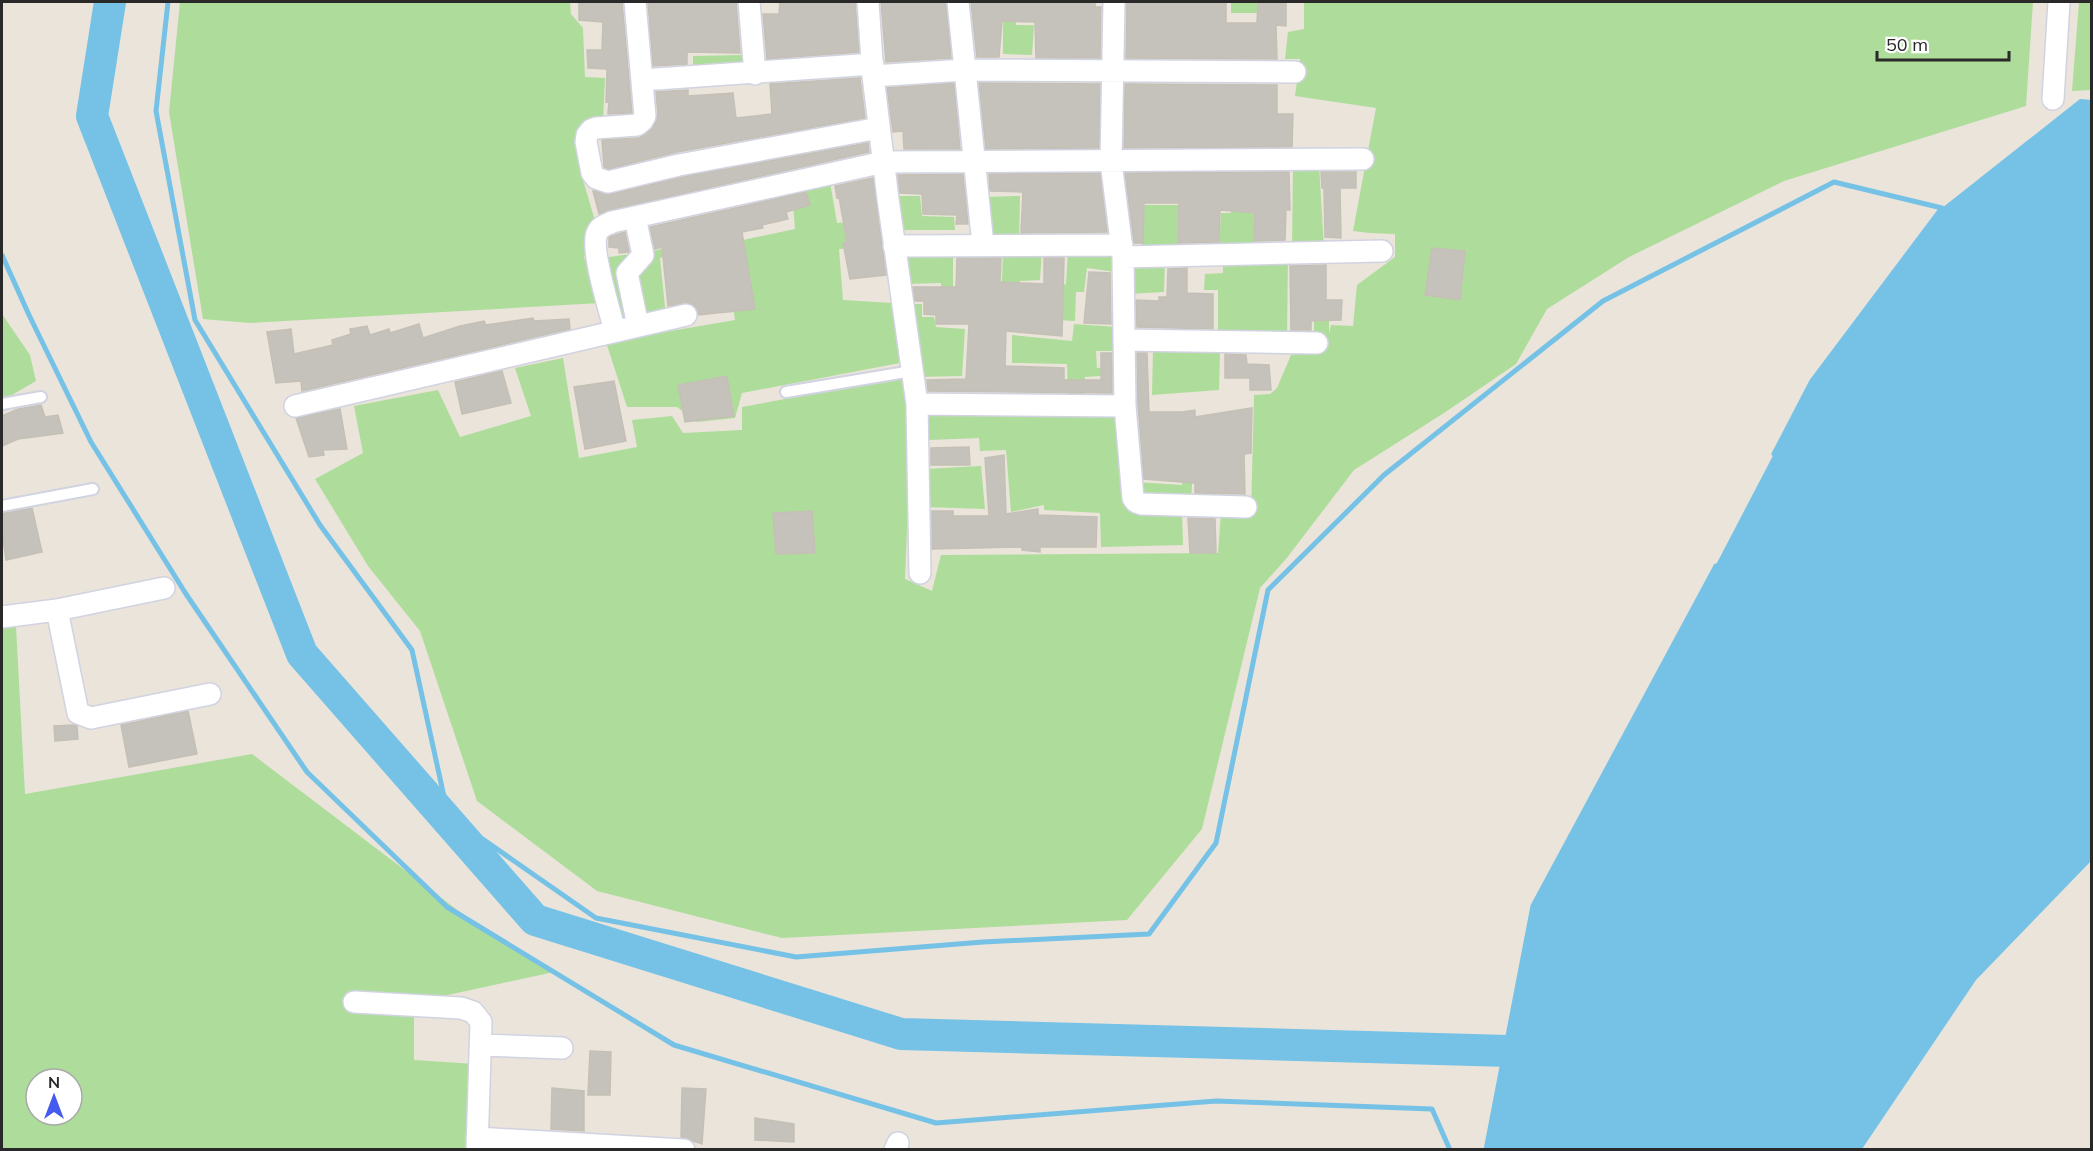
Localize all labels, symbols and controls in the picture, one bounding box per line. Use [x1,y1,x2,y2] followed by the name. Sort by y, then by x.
[1877,24,2009,62] scale bar
[1886,33,1928,56] text: 50 m
[24,1067,84,1127] north arrow
[48,1072,60,1092] text: N

